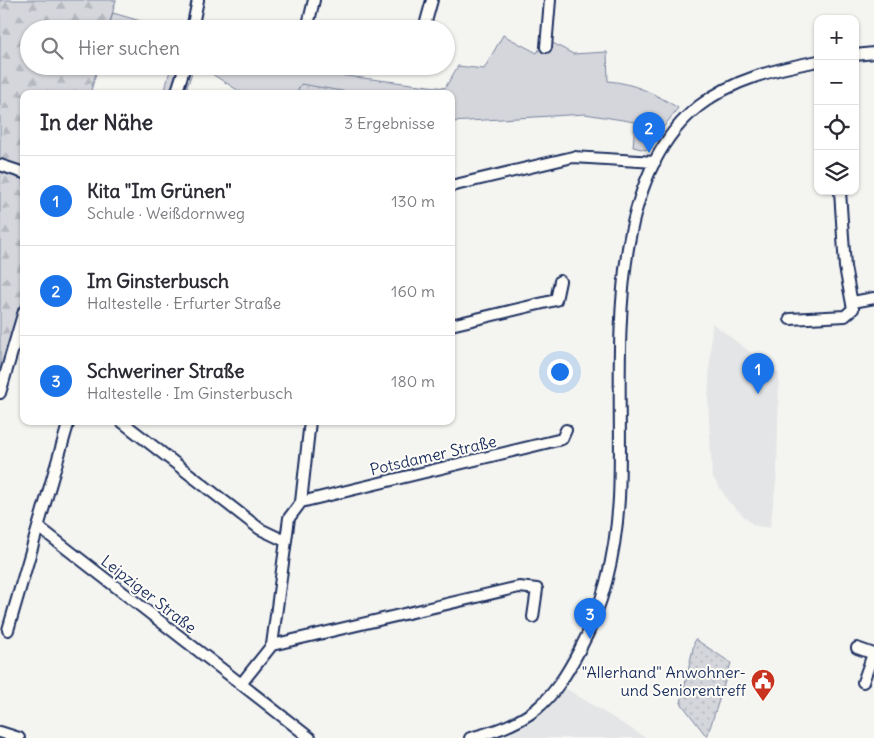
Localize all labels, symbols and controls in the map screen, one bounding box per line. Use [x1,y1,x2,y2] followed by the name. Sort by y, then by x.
[814,15,859,195] map controls
[814,15,859,60] button: +
[20,20,455,75] search box
[38,34,66,62] icon: search
[78,36,180,60] text: Hier suchen
[814,60,859,105] button: −
[814,105,859,150] button: locate
[40,109,153,136] text: In der Nähe
[633,112,665,153] pin: 2
[344,113,435,133] text: 3 Ergebnisse
[814,150,859,195] button: layers
[87,179,232,203] text: Kita "Im Grünen"
[53,191,59,211] text: 1
[391,191,435,211] text: 130 m
[87,203,245,223] text: Schule · Weißdornweg
[87,269,229,293] text: Im Ginsterbusch
[52,281,60,301] text: 2
[391,281,435,301] text: 160 m
[87,293,281,313] text: Haltestelle · Erfurter Straße
[742,353,774,394] pin: 1
[87,359,244,383] text: Schweriner Straße
[547,359,573,385] your location
[51,371,61,391] text: 3
[391,371,435,391] text: 180 m
[87,383,293,403] text: Haltestelle · Im Ginsterbusch
[368,431,498,479] street label: Potsdamer Straße
[97,551,201,637] street label: Leipziger Straße
[574,598,606,639] pin: 3
[582,662,747,700] place label: "Allerhand" Anwohner- und Seniorentreff
[750,668,776,702] public building icon: "Allerhand" Anwohner- und Seniorentreff

